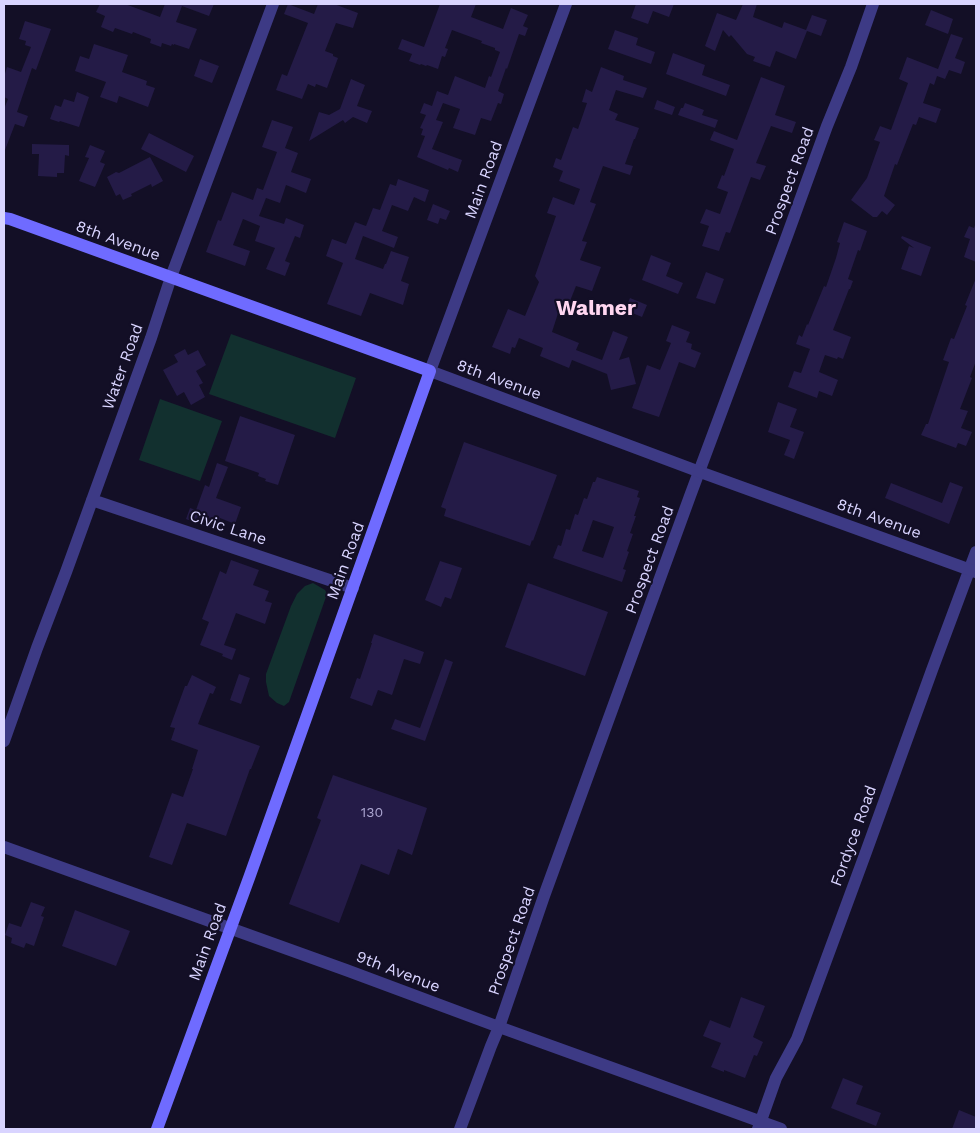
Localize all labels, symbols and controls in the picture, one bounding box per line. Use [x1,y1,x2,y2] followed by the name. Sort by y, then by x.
[762,124,818,238] street label: Prospect Road
[461,139,507,221] street label: Main Road
[73,217,163,265] street label: 8th Avenue
[556,296,636,322] district label: Walmer
[99,321,147,413] street label: Water Road
[454,356,544,404] street label: 8th Avenue
[834,495,924,543] street label: 8th Avenue
[622,503,678,617] street label: Prospect Road
[187,507,269,549] street label: Civic Lane
[323,520,369,602] street label: Main Road
[827,783,881,889] street label: Fordyce Road
[361,805,383,821] house number: 130
[484,884,540,998] street label: Prospect Road
[185,901,231,983] street label: Main Road
[353,947,443,997] street label: 9th Avenue

